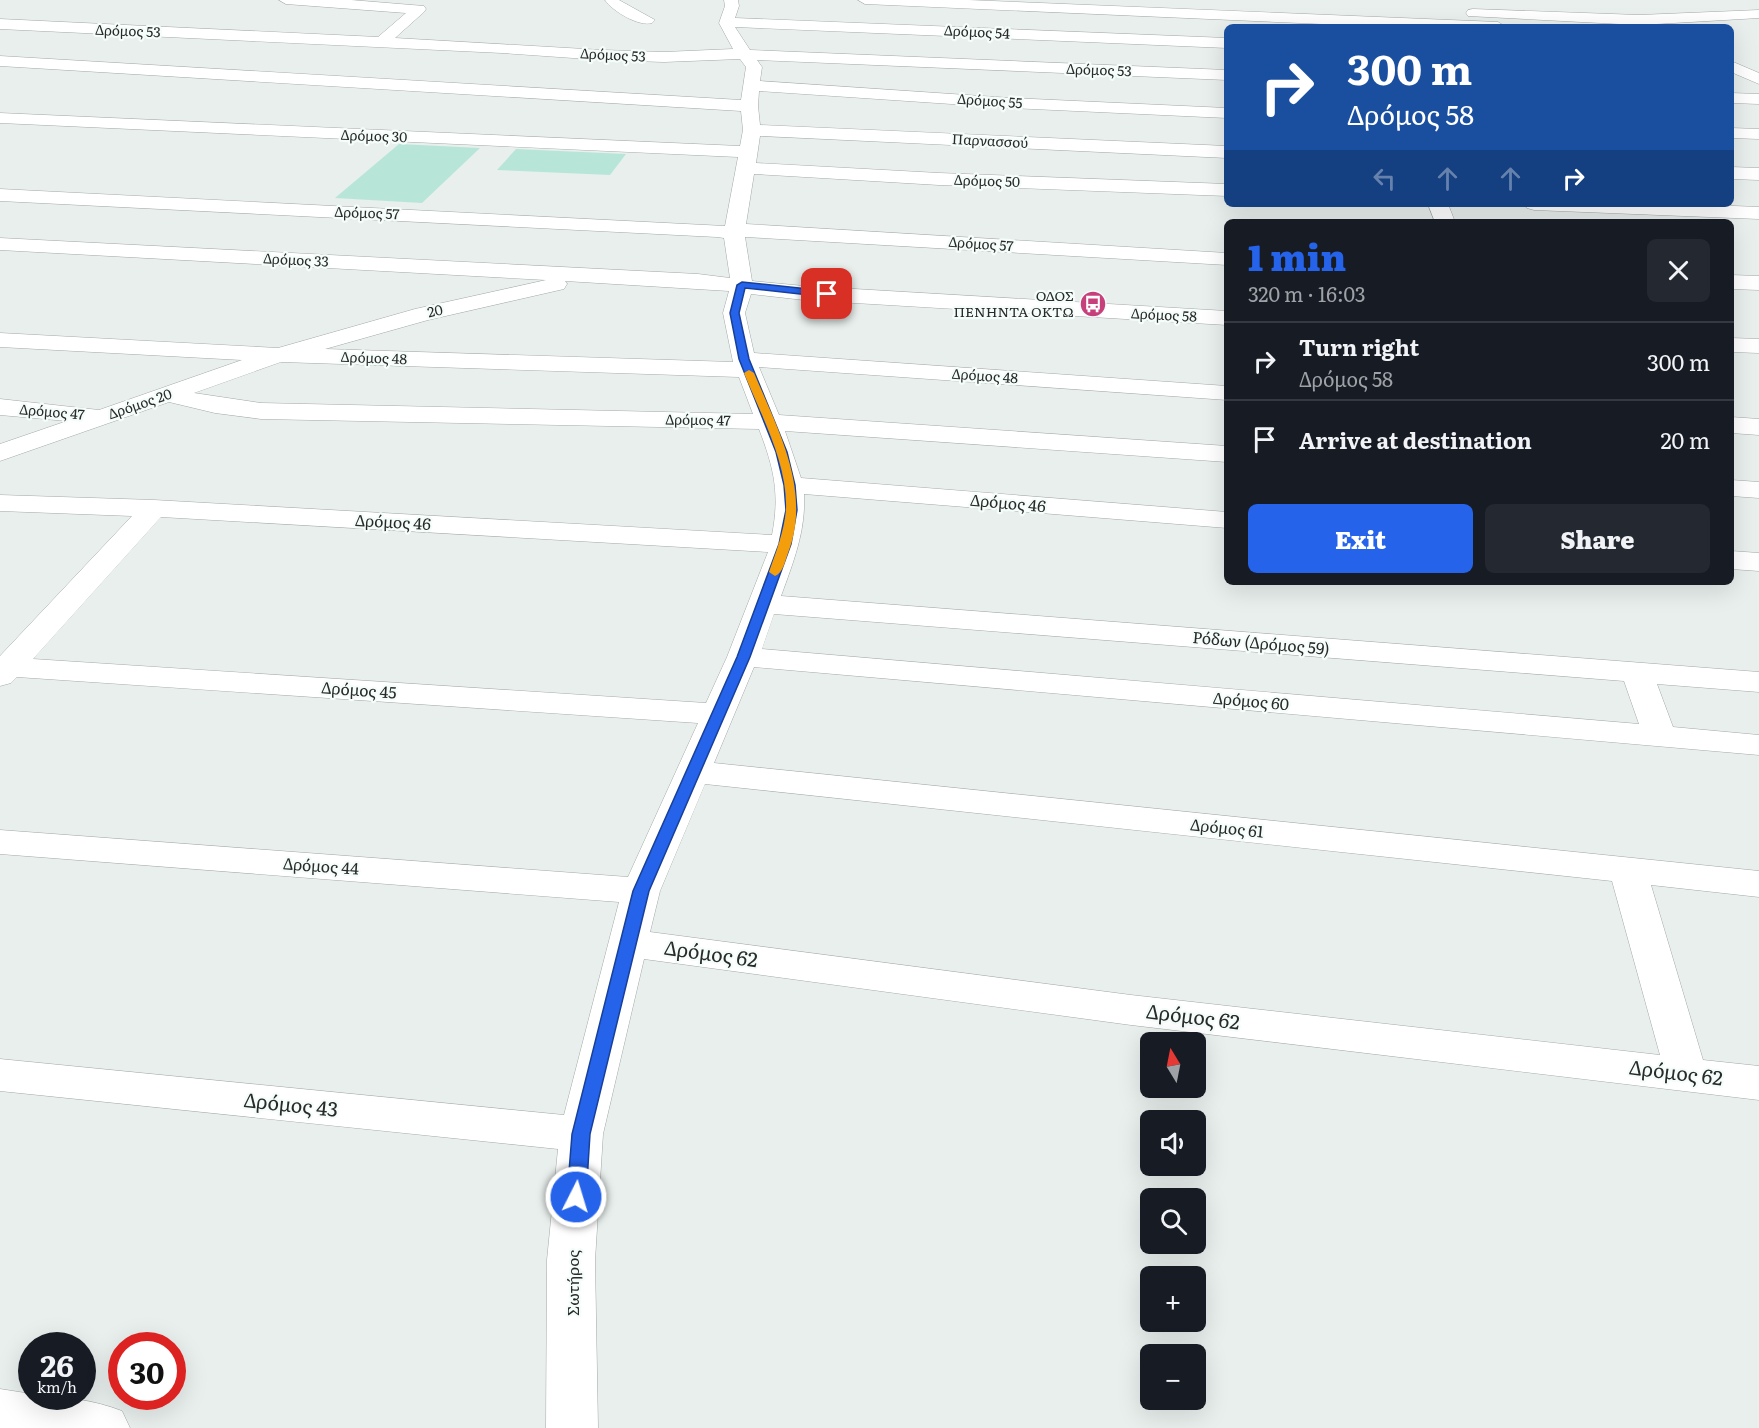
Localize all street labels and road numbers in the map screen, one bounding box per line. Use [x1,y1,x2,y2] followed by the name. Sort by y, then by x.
[95,19,161,41] street label: Δρόμος 53
[944,19,1011,43] street label: Δρόμος 54
[580,42,646,66] street label: Δρόμος 53
[1066,58,1132,80] street label: Δρόμος 53
[957,88,1023,112] street label: Δρόμος 55
[340,124,408,146] street label: Δρόμος 30
[951,128,1029,152] street label: Παρνασσού
[954,169,1020,191] street label: Δρόμος 50
[334,201,400,223] street label: Δρόμος 57
[948,231,1014,255] street label: Δρόμος 57
[263,247,329,271] street label: Δρόμος 33
[425,299,444,321] street label: 20
[1131,302,1198,326] street label: Δρόμος 58
[340,346,408,368] street label: Δρόμος 48
[951,363,1019,387] street label: Δρόμος 48
[105,383,174,423] street label: Δρόμος 20
[19,398,86,424] street label: Δρόμος 47
[665,408,731,430] street label: Δρόμος 47
[969,487,1047,517] street label: Δρόμος 46
[355,507,432,535] street label: Δρόμος 46
[1191,624,1331,660] street label: Ρόδων (Δρόμος 59)
[321,674,397,704] street label: Δρόμος 45
[1212,685,1290,715] street label: Δρόμος 60
[1189,811,1265,843] street label: Δρόμος 61
[282,850,360,880] street label: Δρόμος 44
[663,931,760,973] street label: Δρόμος 62
[1145,994,1242,1036] street label: Δρόμος 62
[1628,1050,1725,1092] street label: Δρόμος 62
[243,1083,340,1123] street label: Δρόμος 43
[560,1250,584,1316] street label: Σωτήρος

